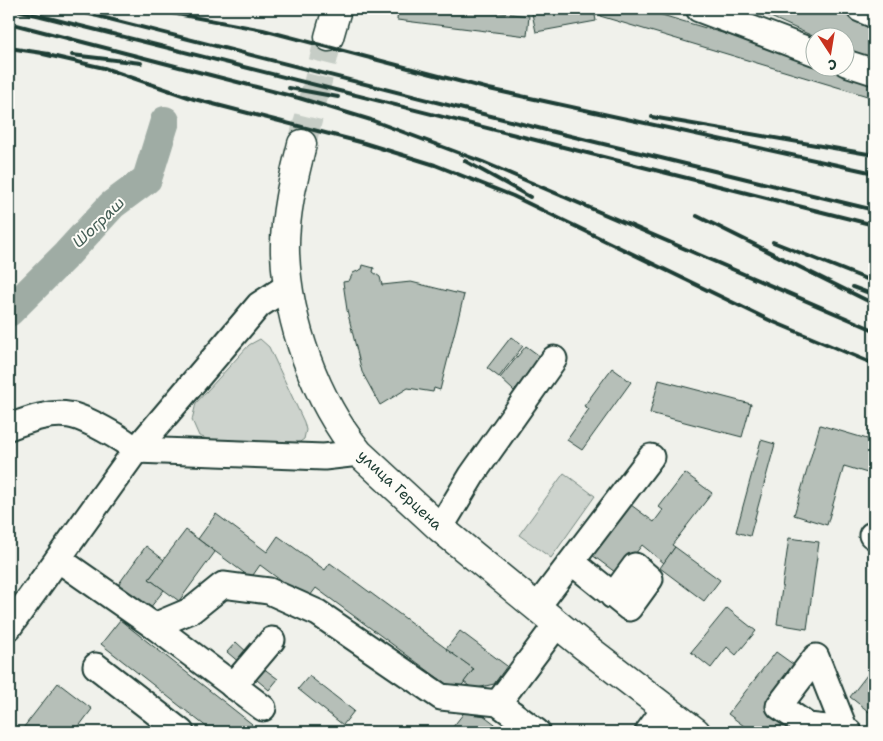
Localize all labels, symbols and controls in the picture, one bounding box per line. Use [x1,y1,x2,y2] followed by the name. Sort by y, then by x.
[806,28,856,78] north arrow
[827,55,839,74] text: С
[68,192,129,252] water label: Шограш
[353,446,447,535] street label: улица Герцена

